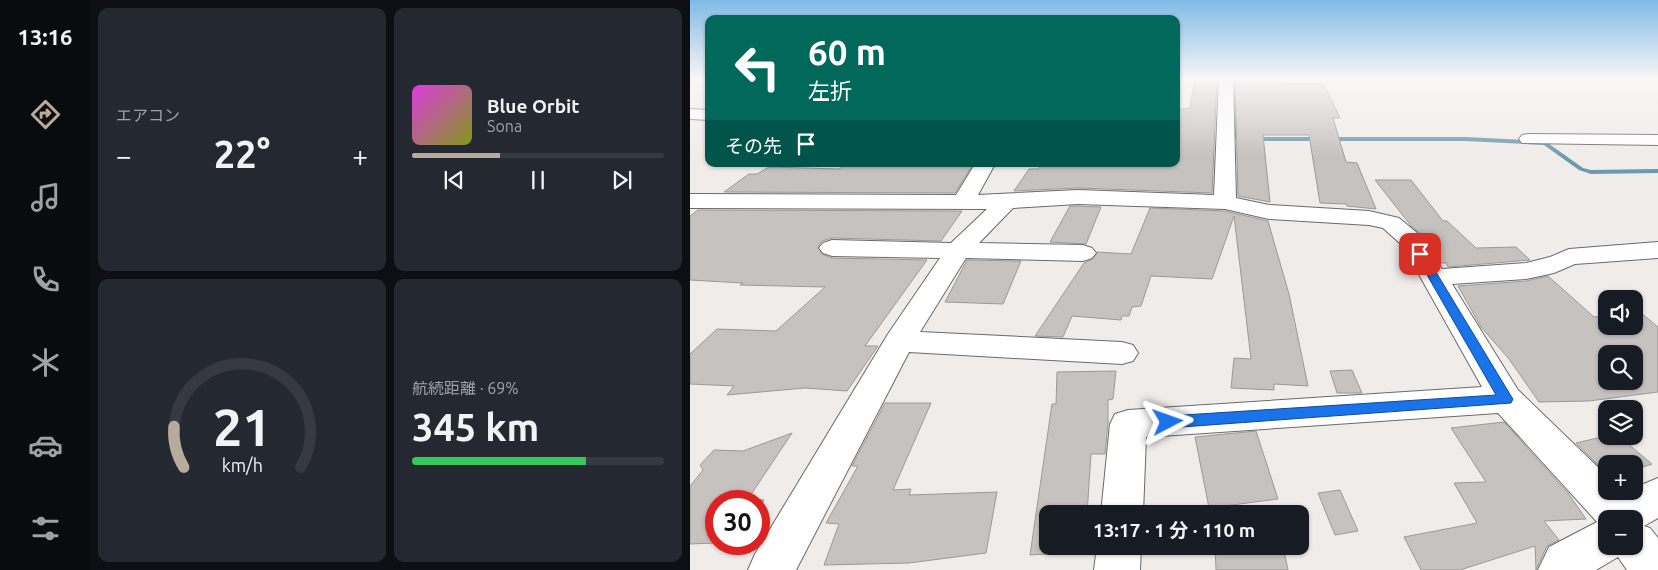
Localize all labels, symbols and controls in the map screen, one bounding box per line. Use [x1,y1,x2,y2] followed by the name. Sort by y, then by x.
[17,24,73,49] text: 13:16
[808,32,886,72] text: 60 m
[725,35,790,100] icon: left
[808,78,852,103] text: 左折
[487,95,580,117] text: Blue Orbit
[28,97,63,132] icon: directions
[116,106,180,124] text: エアコン
[487,117,522,135] text: Sona
[792,130,820,158] icon: arrive
[214,133,270,175] text: 22°
[725,135,782,157] text: その先
[116,140,132,171] text: −
[352,140,368,171] text: +
[440,166,468,194] icon: previous
[524,166,552,194] icon: pause
[608,166,636,194] icon: next
[28,180,63,215] icon: music
[1399,233,1441,275] pin
[1406,240,1434,268] icon: arrive
[28,262,63,297] icon: phone
[1598,290,1643,555] map controls
[1598,290,1643,335] button: sound
[28,345,63,380] icon: climate
[1598,345,1643,390] button: search
[412,379,519,397] text: 航続距離 · 69%
[1141,395,1193,447] position arrow
[213,398,271,456] text: 21
[1598,400,1643,445] button: layers
[412,406,539,448] text: 345 km
[28,428,63,463] icon: car
[221,455,263,475] text: km/h
[1598,455,1643,500] button: +
[705,490,770,555] speed limit sign: 30
[1598,510,1643,555] button: −
[28,511,63,546] icon: filters
[1093,519,1255,541] text: 13:17 · 1 分 · 110 m

